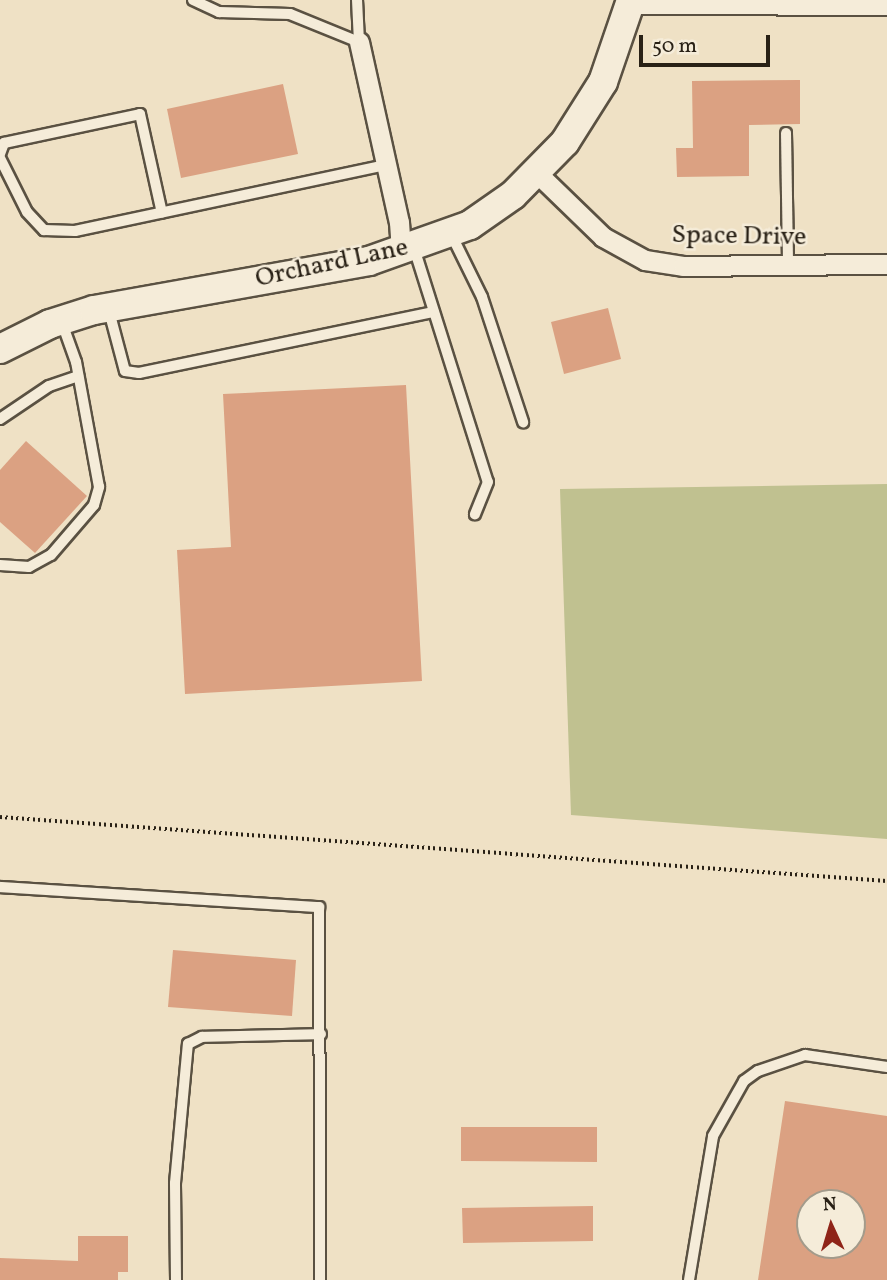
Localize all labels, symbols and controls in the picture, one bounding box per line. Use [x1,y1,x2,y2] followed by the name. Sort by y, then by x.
[642,21,773,65] scale bar
[652,32,697,61] text: 50 m
[671,220,807,254] street label: Space Drive
[253,233,411,295] street label: Orchard Lane
[796,1189,866,1259] north arrow
[822,1192,837,1218] text: N

